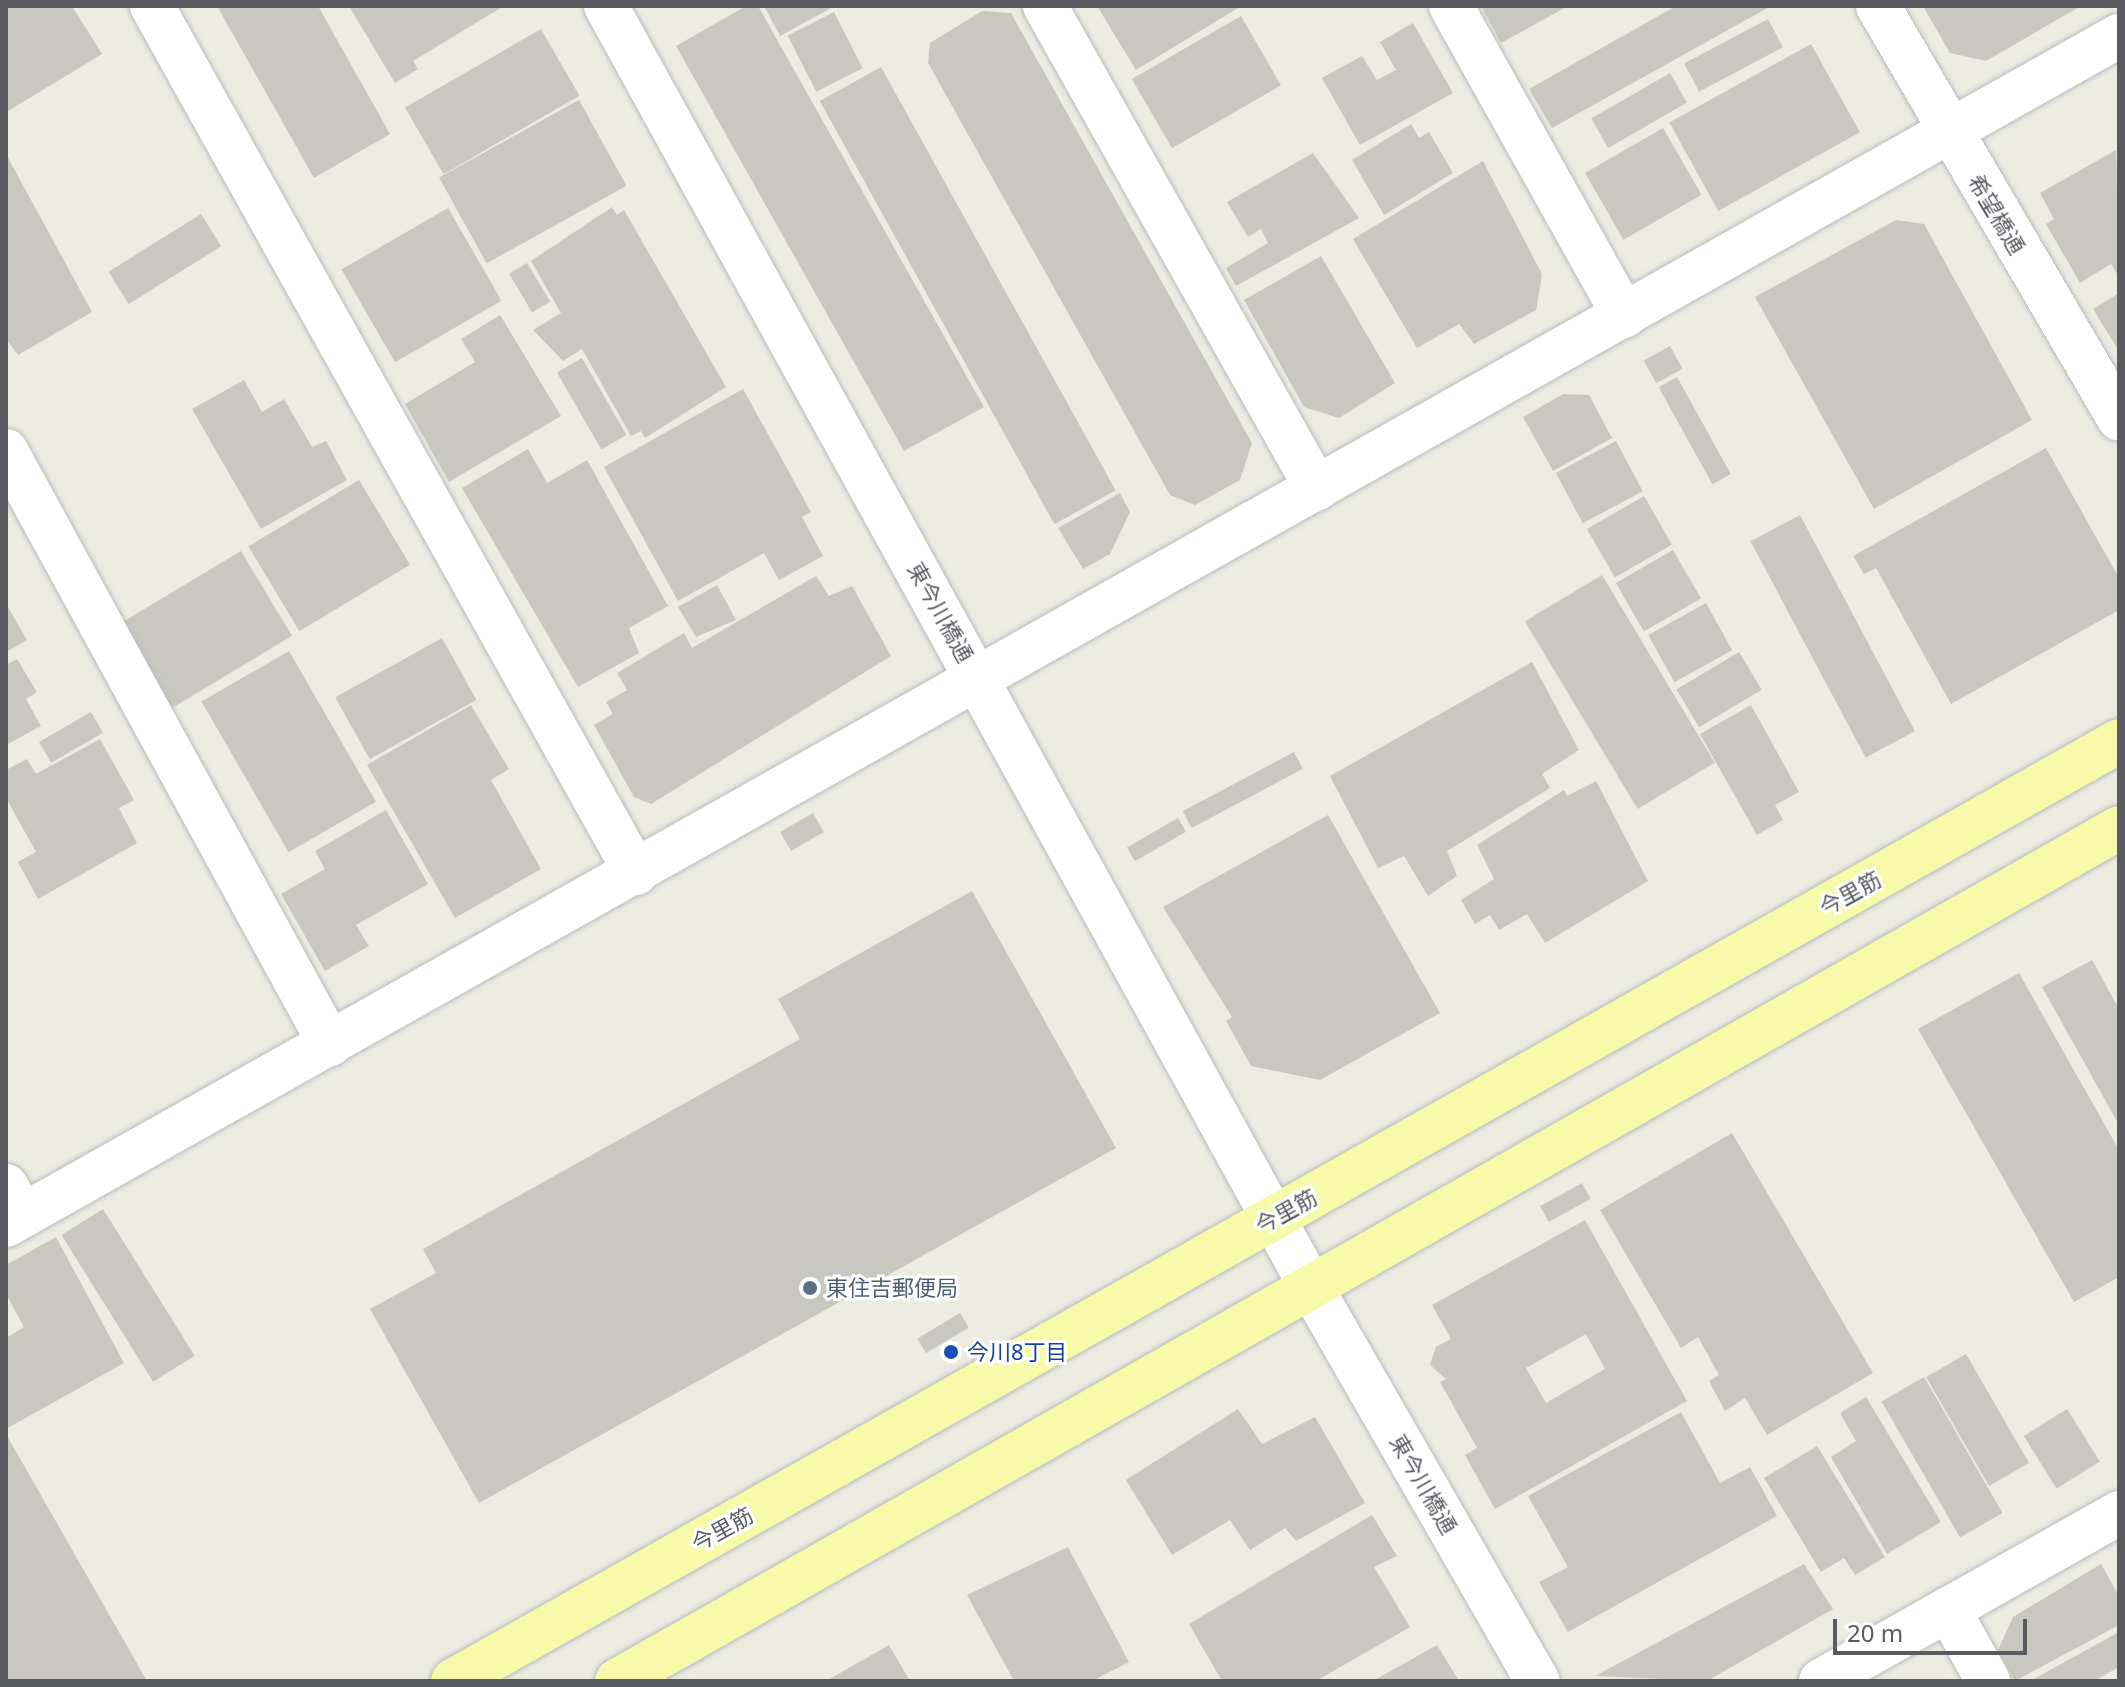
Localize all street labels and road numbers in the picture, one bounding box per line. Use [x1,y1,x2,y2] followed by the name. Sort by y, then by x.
[1963,169,2031,259] street label: 希望橋通
[903,557,979,667] street label: 東今川橋通
[1815,865,1885,921] street label: 今里筋
[1251,1183,1321,1239] street label: 今里筋
[1385,1430,1463,1538] street label: 東今川橋通
[687,1501,757,1557] street label: 今里筋

